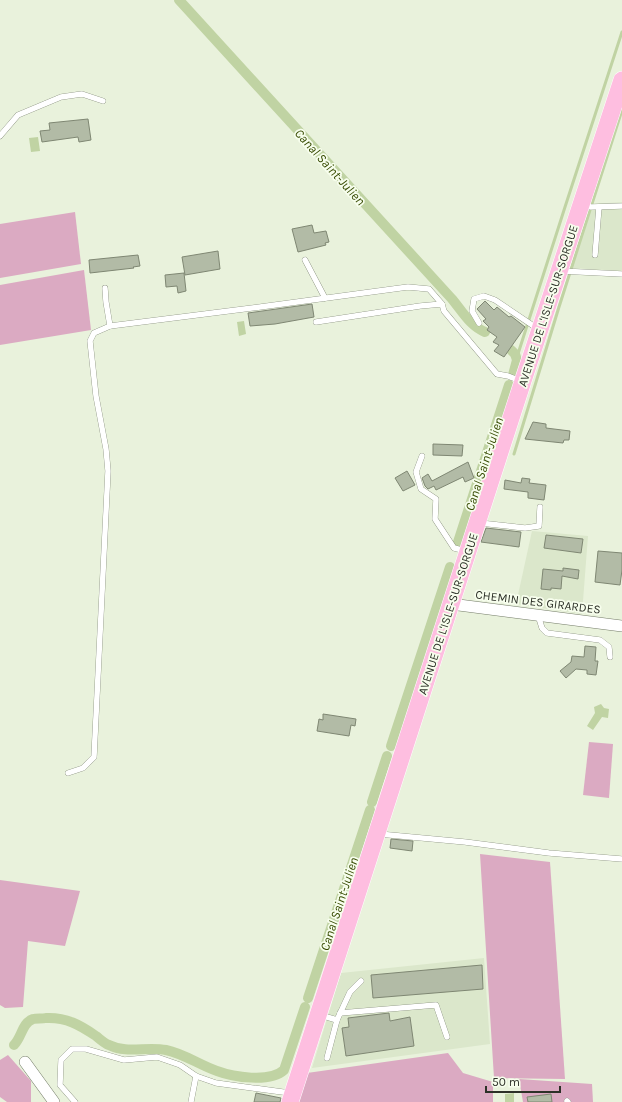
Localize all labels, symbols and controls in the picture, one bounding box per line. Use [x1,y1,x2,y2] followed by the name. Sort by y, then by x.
[292,126,368,208] water label: Canal Saint-Julien
[515,224,581,388] street label: AVENUE DE L'ISLE-SUR-SORGUE
[462,415,506,513] water label: Canal Saint-Julien
[415,532,481,696] street label: AVENUE DE L'ISLE-SUR-SORGUE
[475,587,601,617] street label: CHEMIN DES GIRARDES
[317,855,361,953] water label: Canal Saint-Julien
[486,1068,560,1094] scale bar
[492,1075,520,1089] text: 50 m

